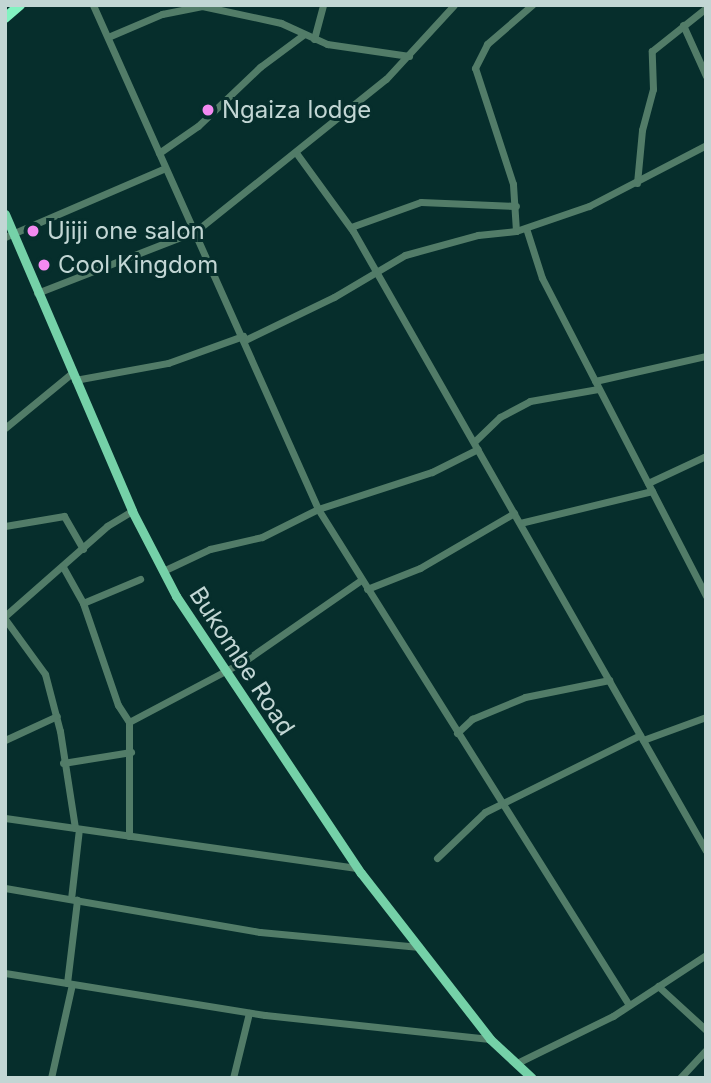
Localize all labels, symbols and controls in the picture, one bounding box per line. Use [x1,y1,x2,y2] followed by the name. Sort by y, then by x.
[222,96,371,124] place label: Ngaiza lodge
[200,102,216,118] marker: Ngaiza lodge
[47,217,205,245] place label: Ujiji one salon
[25,223,41,239] marker: Ujiji one salon
[58,251,218,279] place label: Cool Kingdom
[36,257,52,273] marker: Cool Kingdom
[183,581,301,741] street label: Bukombe Road

